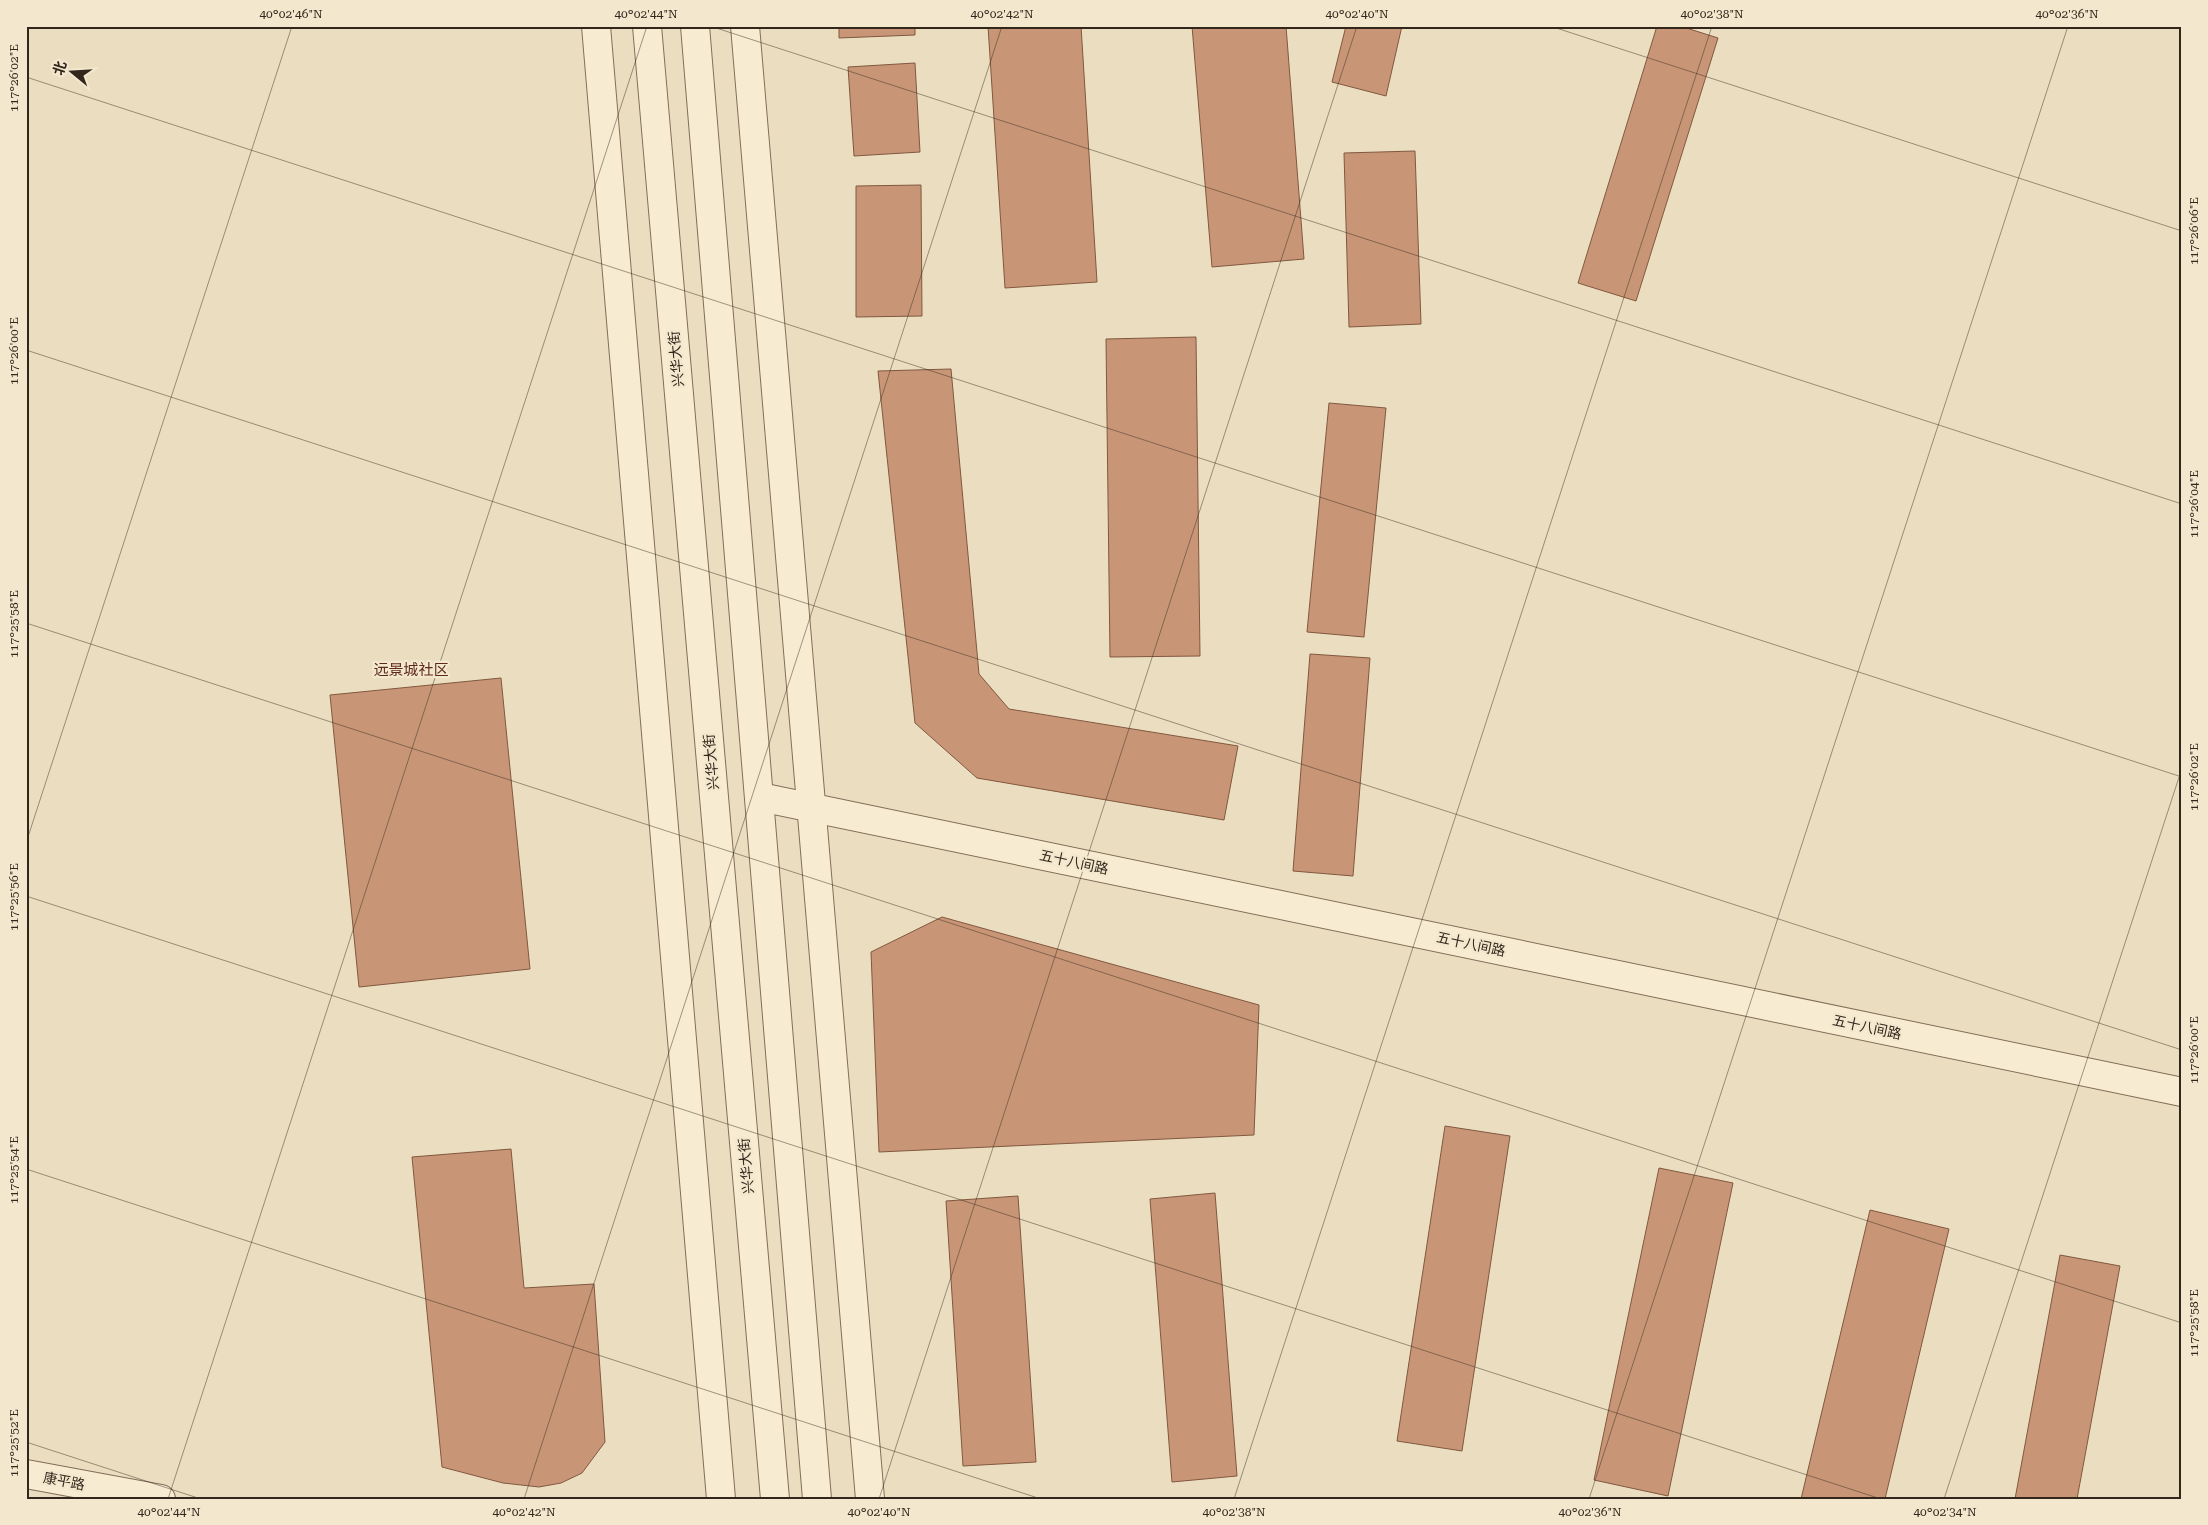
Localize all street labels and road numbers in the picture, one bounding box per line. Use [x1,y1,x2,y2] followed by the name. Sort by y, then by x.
[666,330,686,388] street label: 兴华大街
[701,733,721,791] street label: 兴华大街
[1038,847,1110,877] street label: 五十八间路
[1435,929,1507,959] street label: 五十八间路
[1831,1012,1903,1042] street label: 五十八间路
[736,1137,756,1195] street label: 兴华大街
[42,1469,86,1493] street label: 康平路

